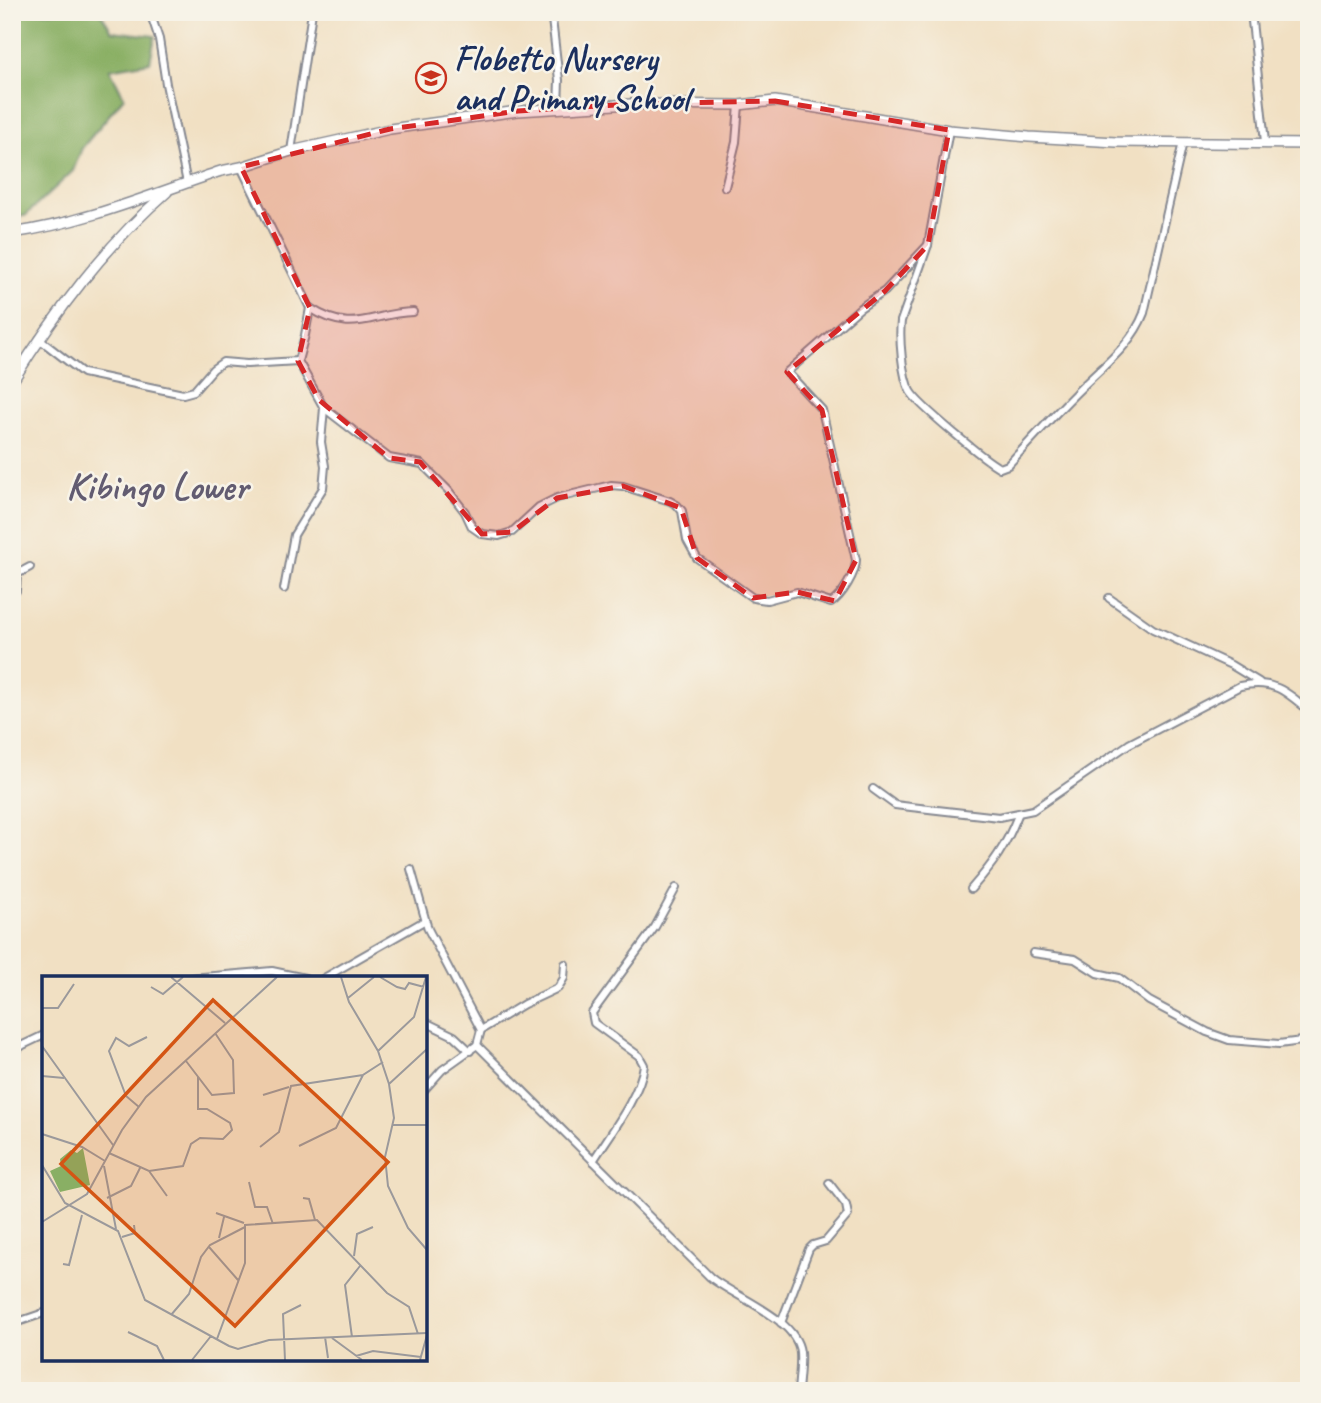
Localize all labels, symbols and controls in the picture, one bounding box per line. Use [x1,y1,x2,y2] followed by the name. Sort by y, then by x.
[454,36,696,121] place label: Flobetto Nursery and Primary School
[414,61,448,95] school or university icon: Flobetto Nursery and Primary School
[66,463,252,510] district label: Kibingo Lower
[42,976,427,1361] inset map

